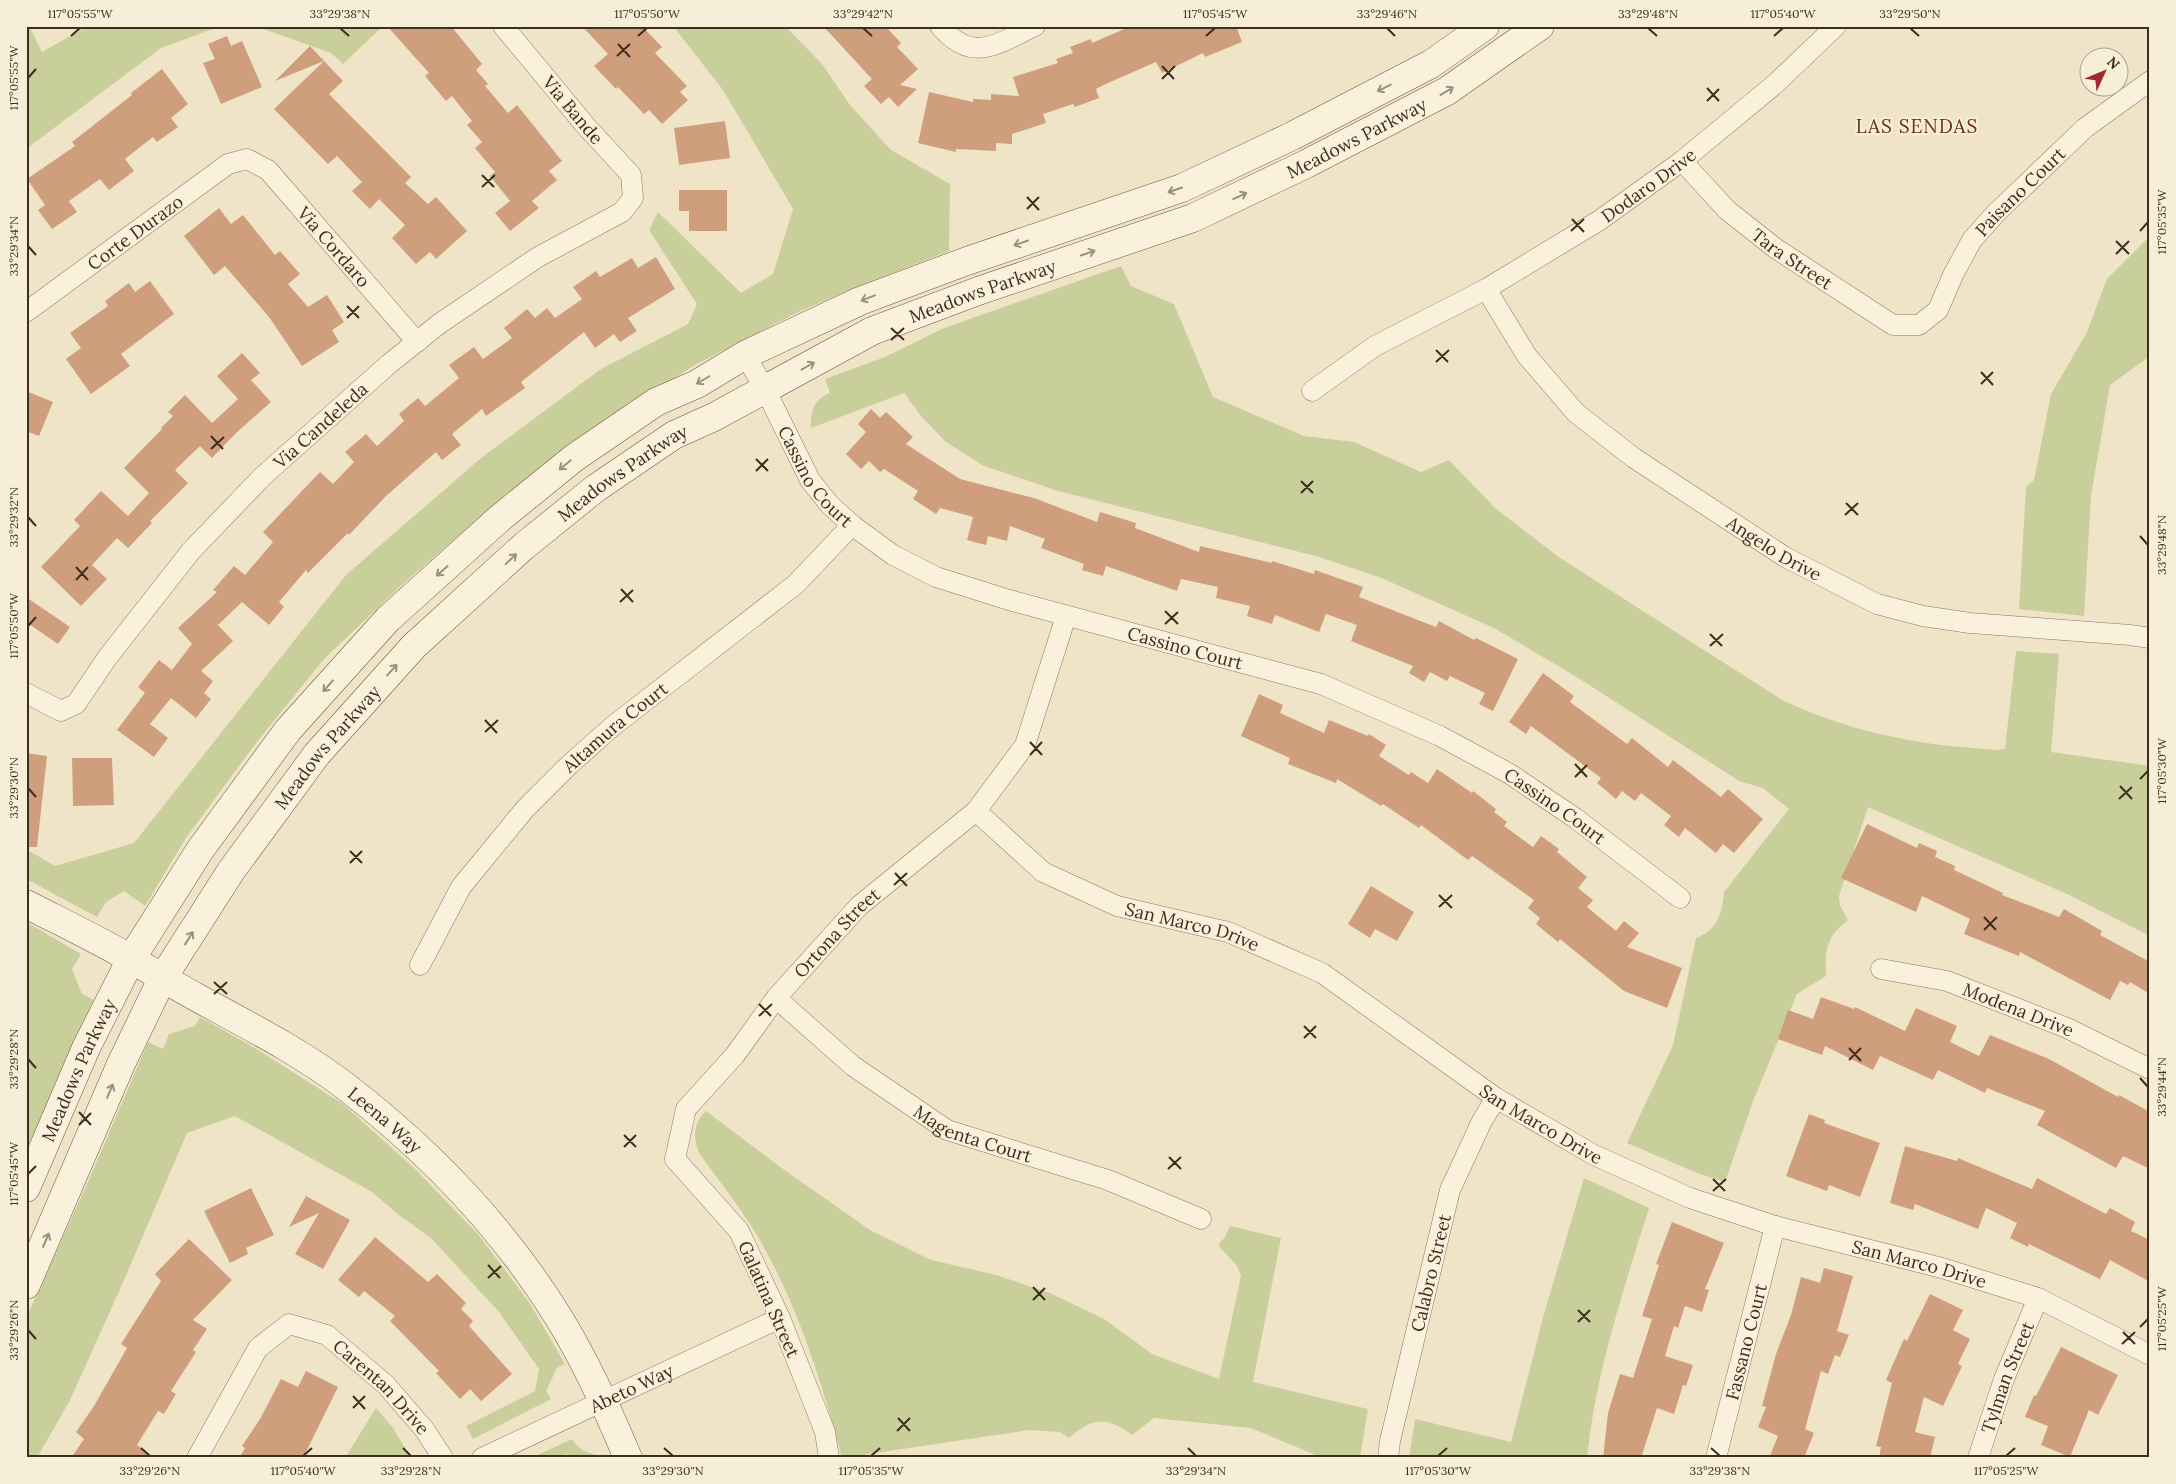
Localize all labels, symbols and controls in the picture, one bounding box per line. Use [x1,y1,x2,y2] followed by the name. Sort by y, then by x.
[48,6,113,21] text: 117°05'55"W
[310,6,370,21] text: 33°29'38"N
[614,6,681,21] text: 117°05'50"W
[833,6,893,21] text: 33°29'42"N
[1183,6,1248,21] text: 117°05'45"W
[1357,6,1417,21] text: 33°29'46"N
[1618,6,1678,21] text: 33°29'48"N
[1750,6,1817,21] text: 117°05'40"W
[1879,6,1941,21] text: 33°29'50"N
[6,45,21,110] text: 117°05'55"W
[2078,48,2128,98] north arrow
[2103,53,2124,73] text: N
[537,70,608,149] street label: Via Bande
[1377,84,1392,93] one-way arrow
[1439,85,1453,95] one-way arrow
[1283,92,1431,183] street label: Meadows Parkway
[1856,114,1978,138] district label: LAS SENDAS
[1970,142,2070,241] street label: Paisano Court
[1596,143,1701,227] street label: Dodaro Drive
[1168,186,1183,195] one-way arrow
[2154,188,2169,254] text: 117°05'35"W
[82,189,187,275] street label: Corte Durazo
[1232,191,1247,201] one-way arrow
[292,201,376,292] street label: Via Cordaro
[6,216,21,276] text: 33°29'34"N
[1747,223,1837,294] street label: Tara Street
[1013,238,1029,248] one-way arrow
[1080,248,1096,258] one-way arrow
[906,254,1059,328] street label: Meadows Parkway
[861,294,877,303] one-way arrow
[800,361,815,371] one-way arrow
[696,376,711,386] one-way arrow
[268,377,372,474] street label: Via Candeleda
[552,419,691,526] street label: Meadows Parkway
[773,422,858,532] street label: Cassino Court
[559,460,572,471] one-way arrow
[6,487,21,547] text: 33°29'32"N
[1722,510,1826,585] street label: Angelo Drive
[2154,515,2169,575] text: 33°29'48"N
[504,553,517,565] one-way arrow
[436,565,449,577] one-way arrow
[6,592,21,659] text: 117°05'50"W
[1125,621,1246,674] street label: Cassino Court
[386,663,398,676] one-way arrow
[557,677,672,778] street label: Altamura Court
[322,679,333,692] one-way arrow
[269,680,385,814] street label: Meadows Parkway
[2154,737,2169,804] text: 117°05'30"W
[6,757,21,819] text: 33°29'30"N
[1500,762,1610,849] street label: Cassino Court
[789,882,884,982] street label: Ortona Street
[1123,897,1263,956] street label: San Marco Drive
[184,931,194,945] one-way arrow
[1960,977,2078,1041] street label: Modena Drive
[36,994,121,1145] street label: Meadows Parkway
[6,1029,21,1089] text: 33°29'28"N
[2154,1057,2169,1117] text: 33°29'44"N
[1475,1079,1606,1169] street label: San Marco Drive
[343,1081,428,1158] street label: Leena Way
[105,1084,115,1099] one-way arrow
[910,1099,1035,1167] street label: Magenta Court
[6,1141,21,1206] text: 117°05'45"W
[1405,1212,1455,1334] street label: Calabro Street
[41,1233,51,1248] one-way arrow
[1850,1234,1990,1293] street label: San Marco Drive
[733,1237,805,1361] street label: Galatina Street
[1720,1281,1771,1402] street label: Fassano Court
[2154,1286,2169,1351] text: 117°05'25"W
[6,1300,21,1360] text: 33°29'26"N
[1976,1318,2039,1436] street label: Tylman Street
[329,1334,435,1439] street label: Carentan Drive
[585,1358,677,1418] street label: Abeto Way
[120,1463,180,1478] text: 33°29'26"N
[270,1463,337,1478] text: 117°05'40"W
[381,1463,441,1478] text: 33°29'28"N
[642,1463,704,1478] text: 33°29'30"N
[839,1463,905,1478] text: 117°05'35"W
[1166,1463,1226,1478] text: 33°29'34"N
[1405,1463,1472,1478] text: 117°05'30"W
[1690,1463,1750,1478] text: 33°29'38"N
[1974,1463,2039,1478] text: 117°05'25"W

